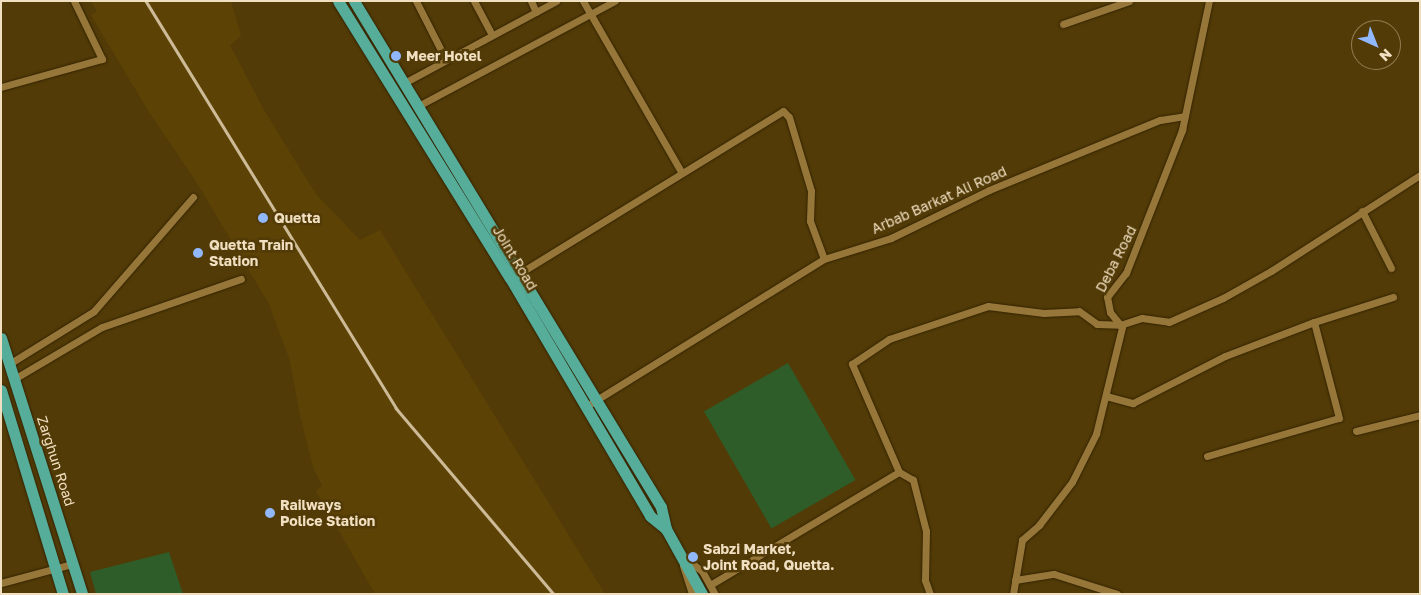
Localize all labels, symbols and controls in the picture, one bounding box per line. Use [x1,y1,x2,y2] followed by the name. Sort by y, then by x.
[1351,20,1401,70] north arrow
[1376,46,1396,65] text: N
[406,48,481,64] place label: Meer Hotel
[390,50,402,62] marker: Meer Hotel
[869,163,1009,237] street label: Arbab Barkat Ali Road
[274,210,320,226] place label: Quetta
[256,211,270,225] marker: Quetta
[489,223,541,293] street label: Joint Road
[1092,223,1140,295] street label: Deba Road
[209,237,293,270] place label: Quetta Train Station
[191,246,205,260] marker: Quetta Train Station
[34,414,78,508] street label: Zarghun Road
[280,497,375,530] place label: Railways Police Station
[264,507,276,519] marker: Railways Police Station
[703,541,834,574] place label: Sabzi Market, Joint Road, Quetta.
[687,551,699,563] marker: Sabzi Market, Joint Road, Quetta.

